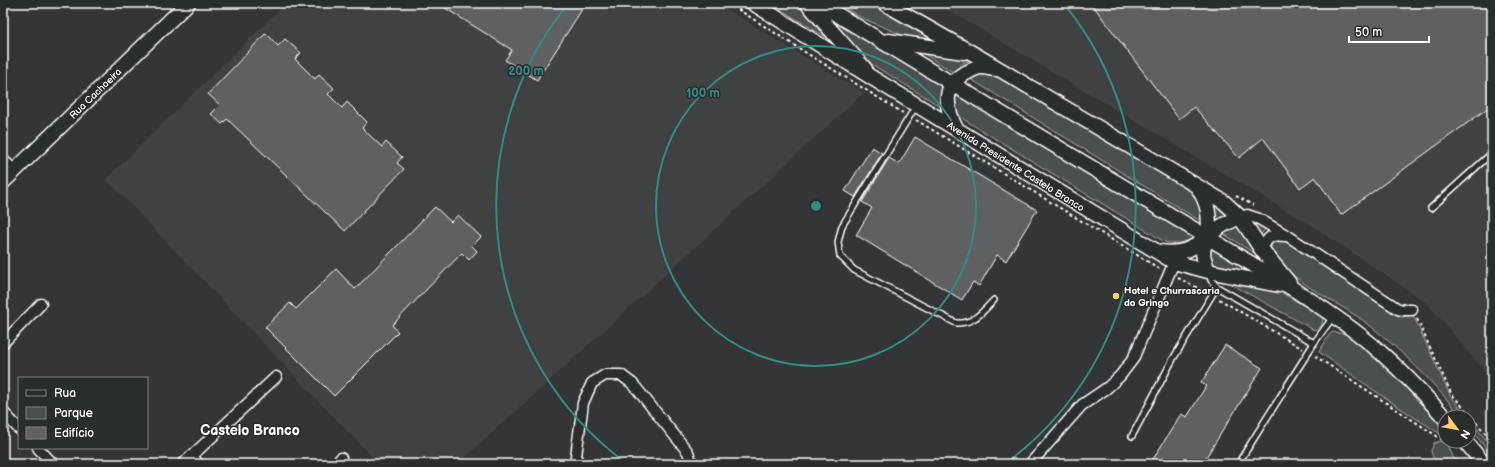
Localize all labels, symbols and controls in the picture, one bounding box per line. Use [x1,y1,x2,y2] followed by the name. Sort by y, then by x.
[1349,18,1429,44] scale bar
[1355,25,1382,40] text: 50 m
[508,64,544,79] text: 200 m
[67,66,124,122] street label: Rua Cachoeira
[686,86,720,101] text: 100 m
[945,119,1087,214] street label: Avenida Presidente Castelo Branco
[809,199,823,213] centre of rings
[1124,285,1220,309] place label: Hotel e Churrascaria do Gringo
[1111,291,1121,301] marker: Hotel e Churrascaria do Gringo
[18,377,148,449] legend
[54,386,76,401] text: Rua
[54,406,93,421] text: Parque
[1437,409,1477,449] north arrow
[200,422,300,439] district label: Castelo Branco
[54,426,94,441] text: Edifício
[1457,427,1473,441] text: N

